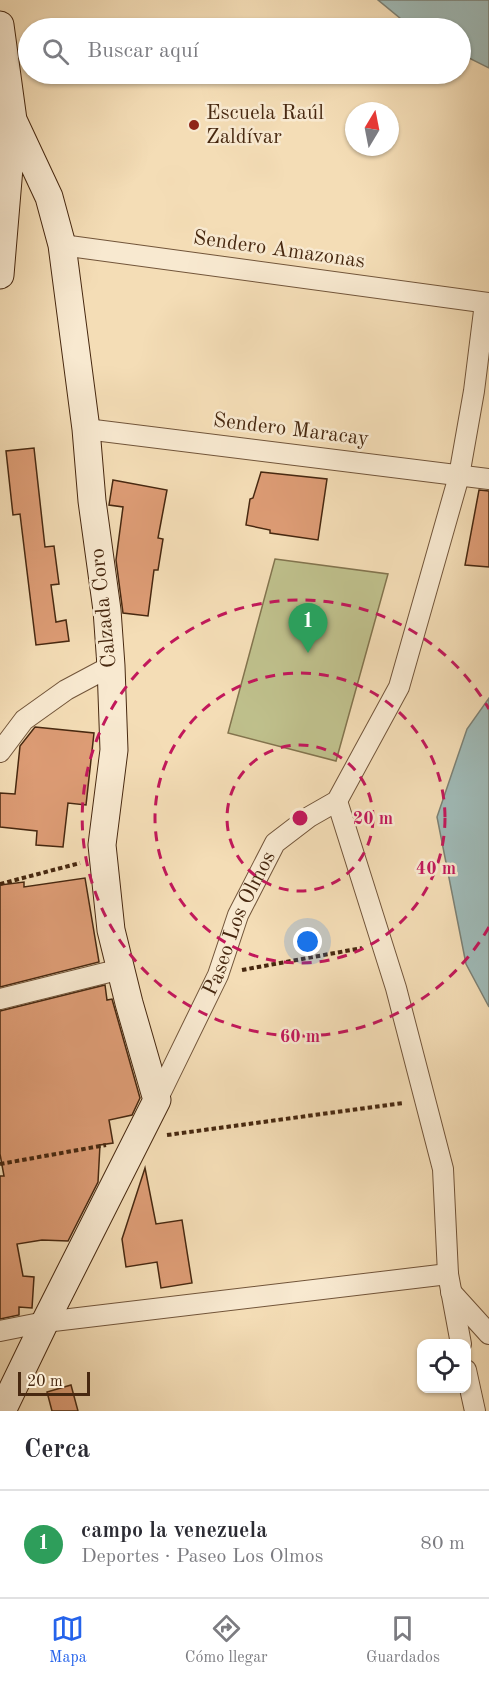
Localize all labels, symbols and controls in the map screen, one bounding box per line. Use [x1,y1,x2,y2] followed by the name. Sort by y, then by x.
[18,18,471,84] search box
[39,35,72,68] icon: search
[87,40,199,62] text: Buscar aquí
[345,102,399,156] north arrow
[206,103,324,148] place label: Escuela Raúl Zaldívar
[187,118,201,132] marker: Escuela Raúl Zaldívar
[192,228,366,272] street label: Sendero Amazonas
[212,410,370,450] street label: Sendero Maracay
[87,547,121,669] street label: Calzada Coro
[288,604,328,653] pin: 1
[290,808,310,828] centre of rings
[353,810,393,828] text: 20 m
[199,848,279,999] street label: Paseo Los Olmos
[416,860,456,878] text: 40 m
[293,927,322,956] your location
[280,1028,320,1046] text: 60 m
[417,1339,471,1393] map controls
[417,1339,471,1393] button: locate
[18,1369,90,1396] scale bar
[27,1374,63,1390] text: 20 m
[24,1437,90,1463] text: Cerca
[81,1520,267,1542] text: campo la venezuela
[38,1534,49,1554] text: 1
[420,1534,465,1554] text: 80 m
[81,1547,323,1567] text: Deportes · Paseo Los Olmos
[49,1612,87,1668] tab: Mapa
[185,1612,268,1668] tab: Cómo llegar
[366,1612,440,1668] tab: Guardados

